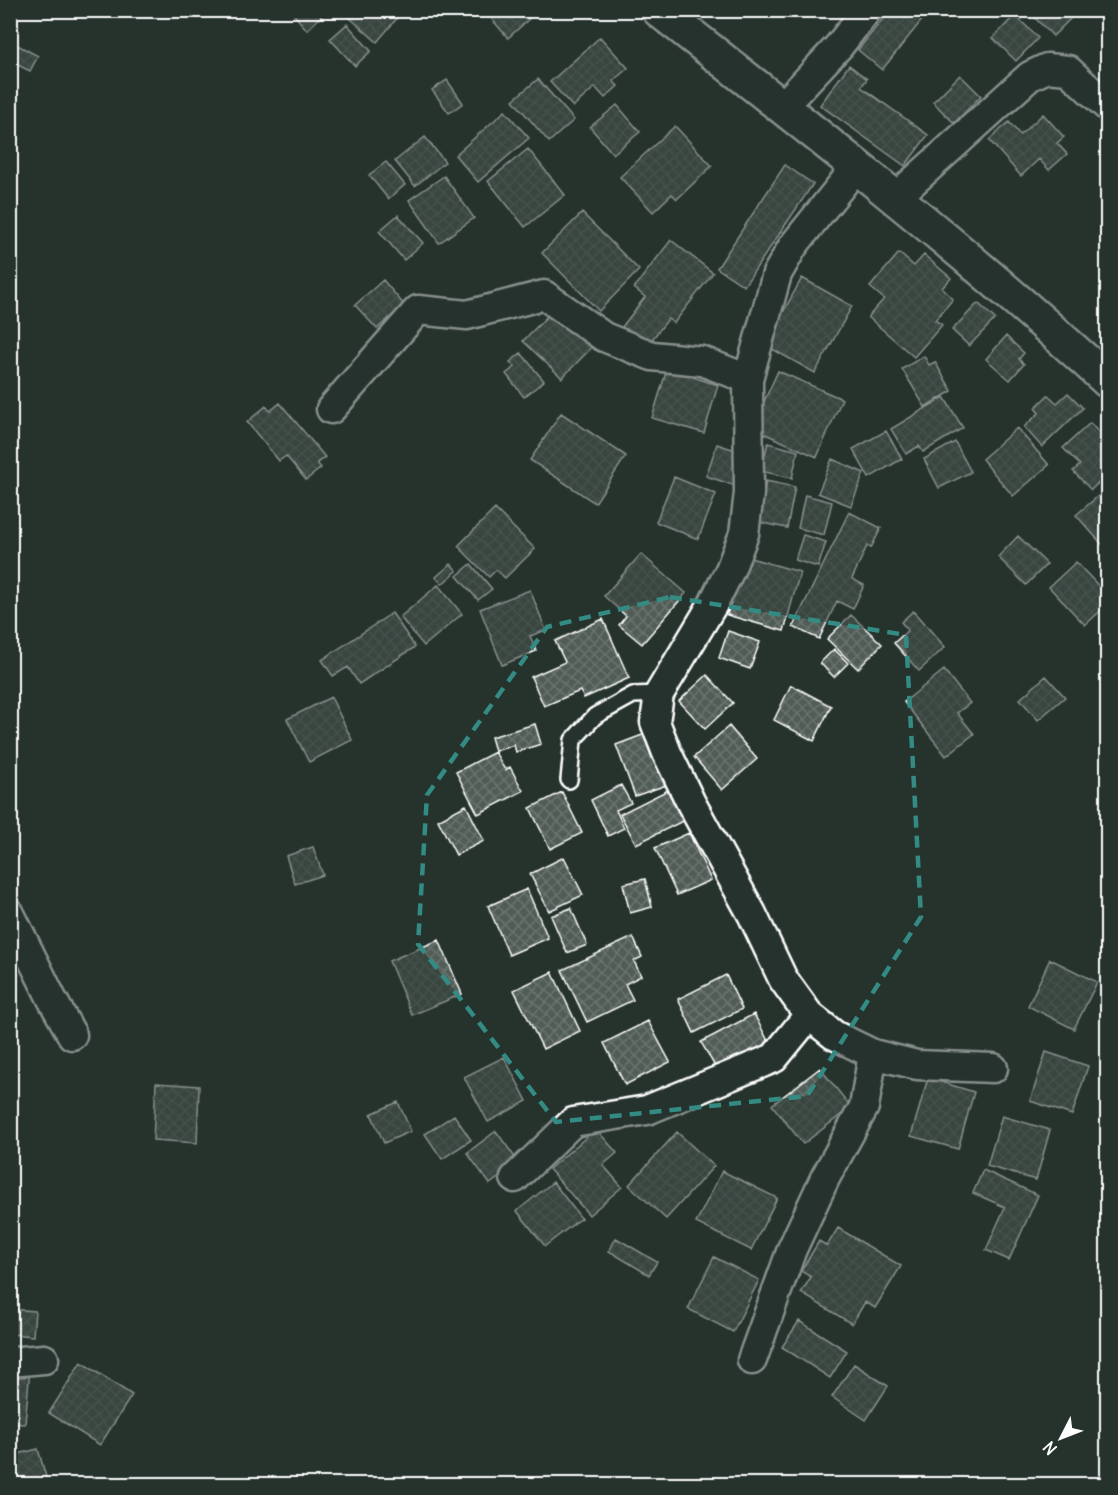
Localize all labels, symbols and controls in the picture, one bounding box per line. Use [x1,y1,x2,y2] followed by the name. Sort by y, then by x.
[1031,1408,1091,1468] north arrow
[1039,1437,1061,1459] text: N

